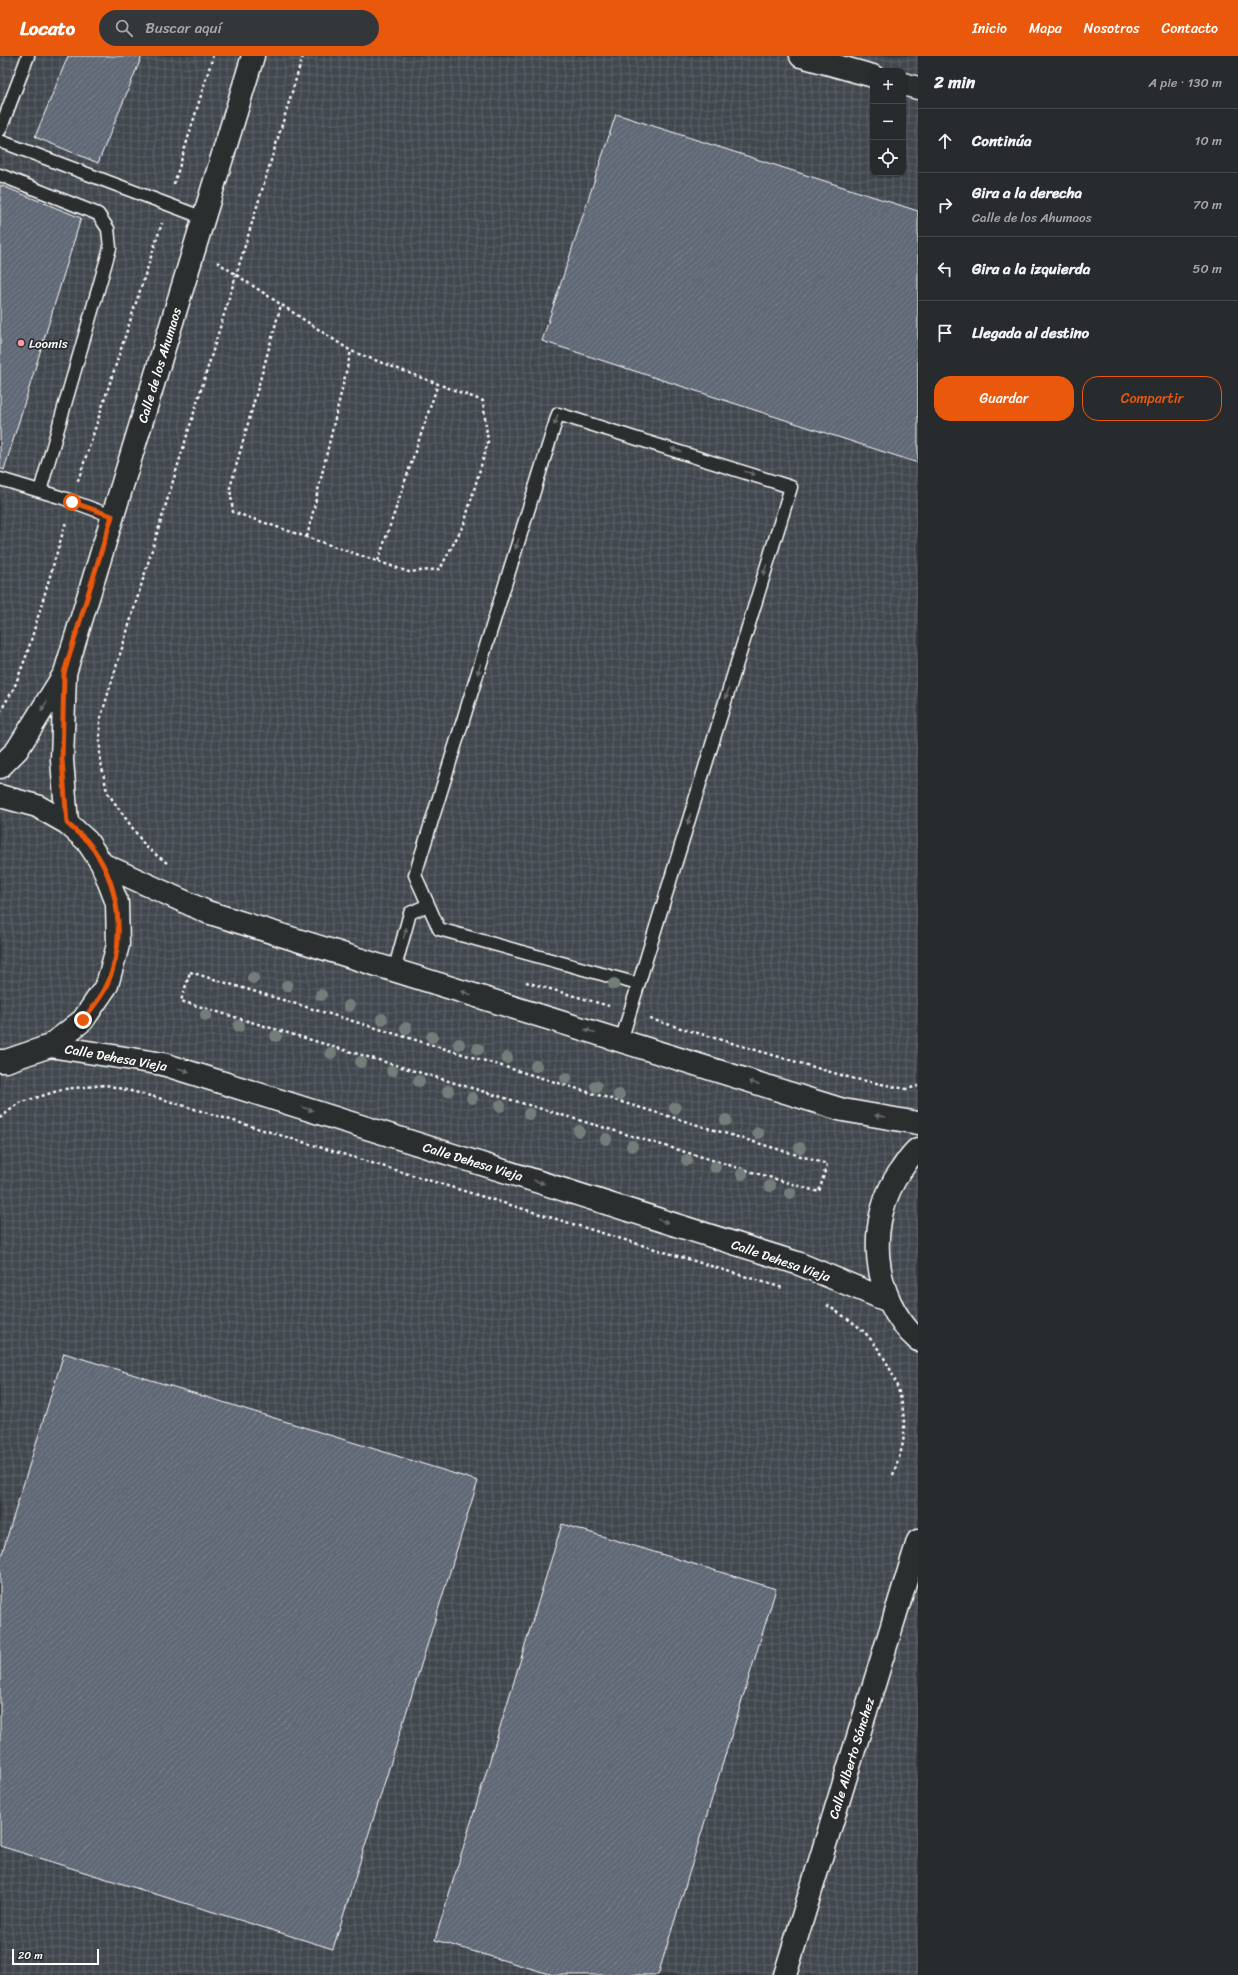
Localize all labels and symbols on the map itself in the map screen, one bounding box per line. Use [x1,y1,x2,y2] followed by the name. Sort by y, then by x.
[131,305,188,426] street label: Calle de los Ahumaos
[29,332,68,355] place label: Loomis
[16,338,26,348] marker: Loomis
[553,415,559,427] one-way arrow
[669,447,681,453] one-way arrow
[744,470,756,476] one-way arrow
[63,493,81,511] route start
[514,539,520,551] one-way arrow
[762,564,768,576] one-way arrow
[476,663,482,675] one-way arrow
[724,689,730,701] one-way arrow
[40,701,48,711] one-way arrow
[686,813,692,825] one-way arrow
[402,927,408,939] one-way arrow
[460,990,472,996] one-way arrow
[74,1011,92,1029] route end
[584,1028,596,1034] one-way arrow
[63,1037,169,1078] street label: Calle Dehesa Vieja
[179,1068,191,1074] one-way arrow
[748,1080,760,1086] one-way arrow
[303,1107,315,1113] one-way arrow
[873,1113,886,1119] one-way arrow
[420,1135,526,1188] street label: Calle Dehesa Vieja
[534,1179,546,1185] one-way arrow
[658,1218,670,1224] one-way arrow
[728,1233,834,1288] street label: Calle Dehesa Vieja
[822,1694,881,1822] street label: Calle Alberto Sánchez
[12,1947,99,1966] scale bar

